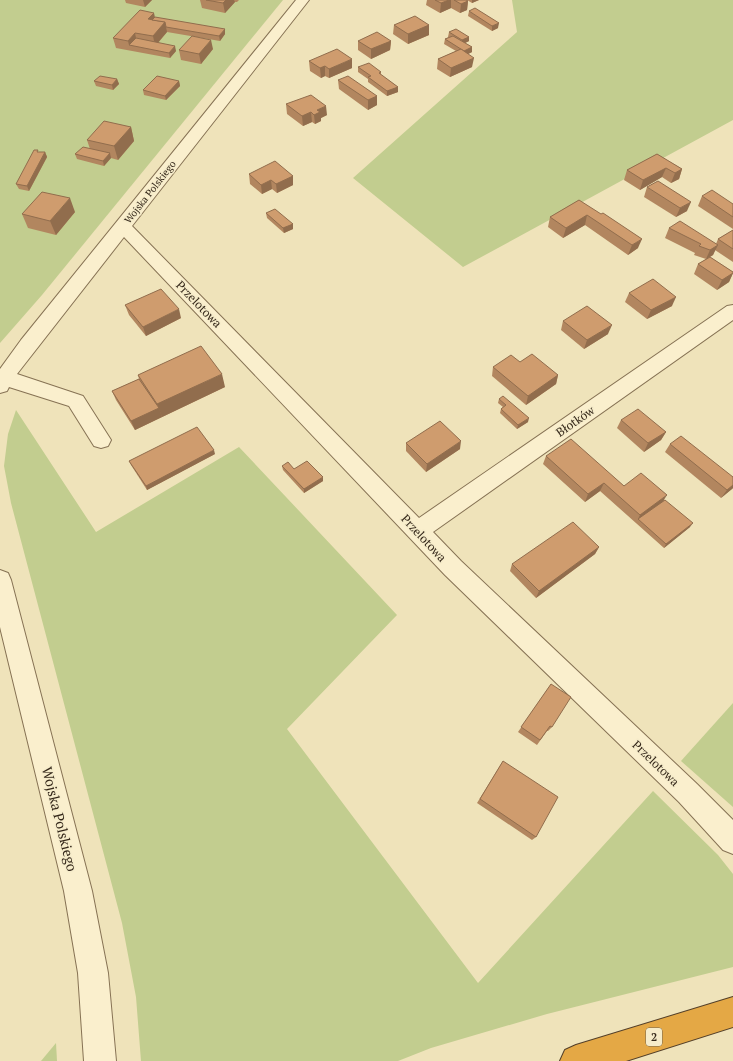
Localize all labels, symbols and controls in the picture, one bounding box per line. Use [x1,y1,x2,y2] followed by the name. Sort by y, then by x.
[121,157,179,226] street label: Wojska Polskiego
[173,277,225,331] street label: Przelotowa
[553,402,597,440] street label: Błotków
[398,511,450,565] street label: Przelotowa
[629,737,683,789] street label: Przelotowa
[38,765,82,874] street label: Wojska Polskiego
[646,1028,662,1046] road number: 2

